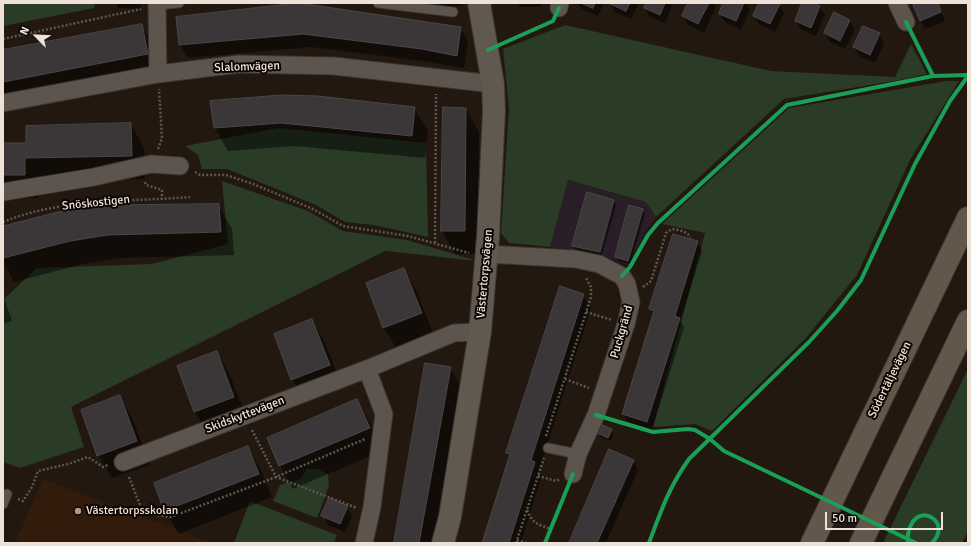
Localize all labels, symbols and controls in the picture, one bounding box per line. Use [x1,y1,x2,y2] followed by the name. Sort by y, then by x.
[16,16,56,56] north arrow
[17,25,32,37] text: N
[214,59,280,75] street label: Slalomvägen
[61,192,131,214] street label: Snöskostigen
[474,229,496,319] street label: Västertorpsvägen
[608,304,636,360] street label: Puckgränd
[865,339,915,421] street label: Södertäljevägen
[203,393,287,437] street label: Skidskyttevägen
[86,504,178,518] place label: Västertorpsskolan
[827,504,945,530] scale bar
[73,506,83,516] marker: Västertorpsskolan
[832,511,857,526] text: 50 m

